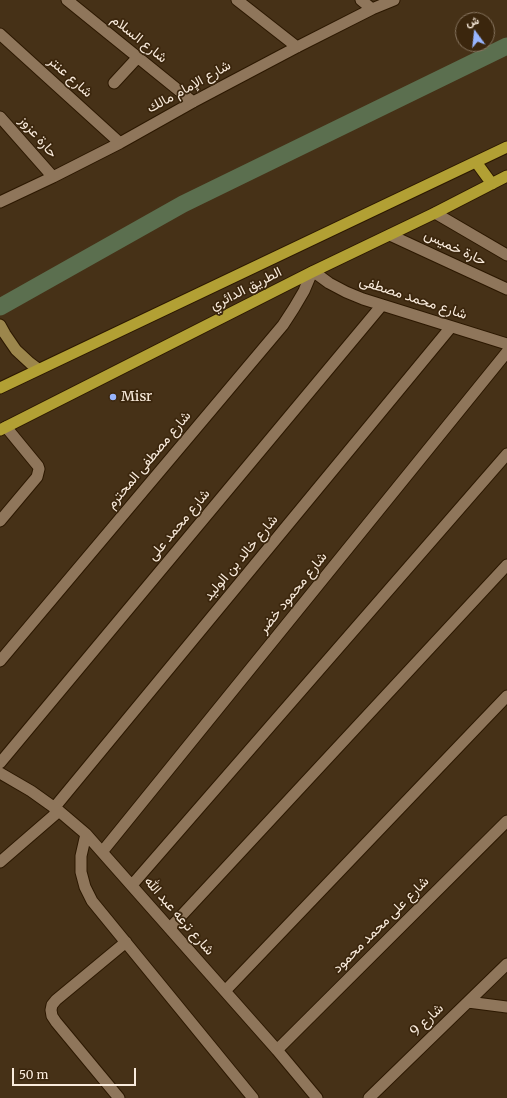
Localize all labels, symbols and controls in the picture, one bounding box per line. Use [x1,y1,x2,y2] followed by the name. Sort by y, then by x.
[108,11,170,67] street label: شارع السلام
[455,12,495,52] north arrow
[464,13,480,30] text: ش
[44,53,96,101] street label: شارع عنتر
[144,57,234,117] street label: شارع الإمام مالك
[15,113,61,161] street label: حارة عزوز
[421,226,489,270] street label: حارة خميس
[207,264,285,314] street label: الطريق الدائري
[357,273,469,323] street label: شارع محمد مصطفى
[121,389,152,405] place label: Misr
[108,392,118,402] marker: Misr
[103,408,195,512] street label: شارع مصطفى المحترم
[144,486,214,564] street label: شارع محمد على
[200,512,282,604] street label: شارع خالد بن الوليد
[255,549,331,637] street label: شارع محمود خضر
[140,873,218,959] street label: شارع ترعه عبد الله
[329,873,433,977] street label: شارع على محمد محمود
[407,1000,447,1040] street label: شارع 9
[14,1060,138,1086] scale bar
[19,1067,48,1082] text: 50 m

